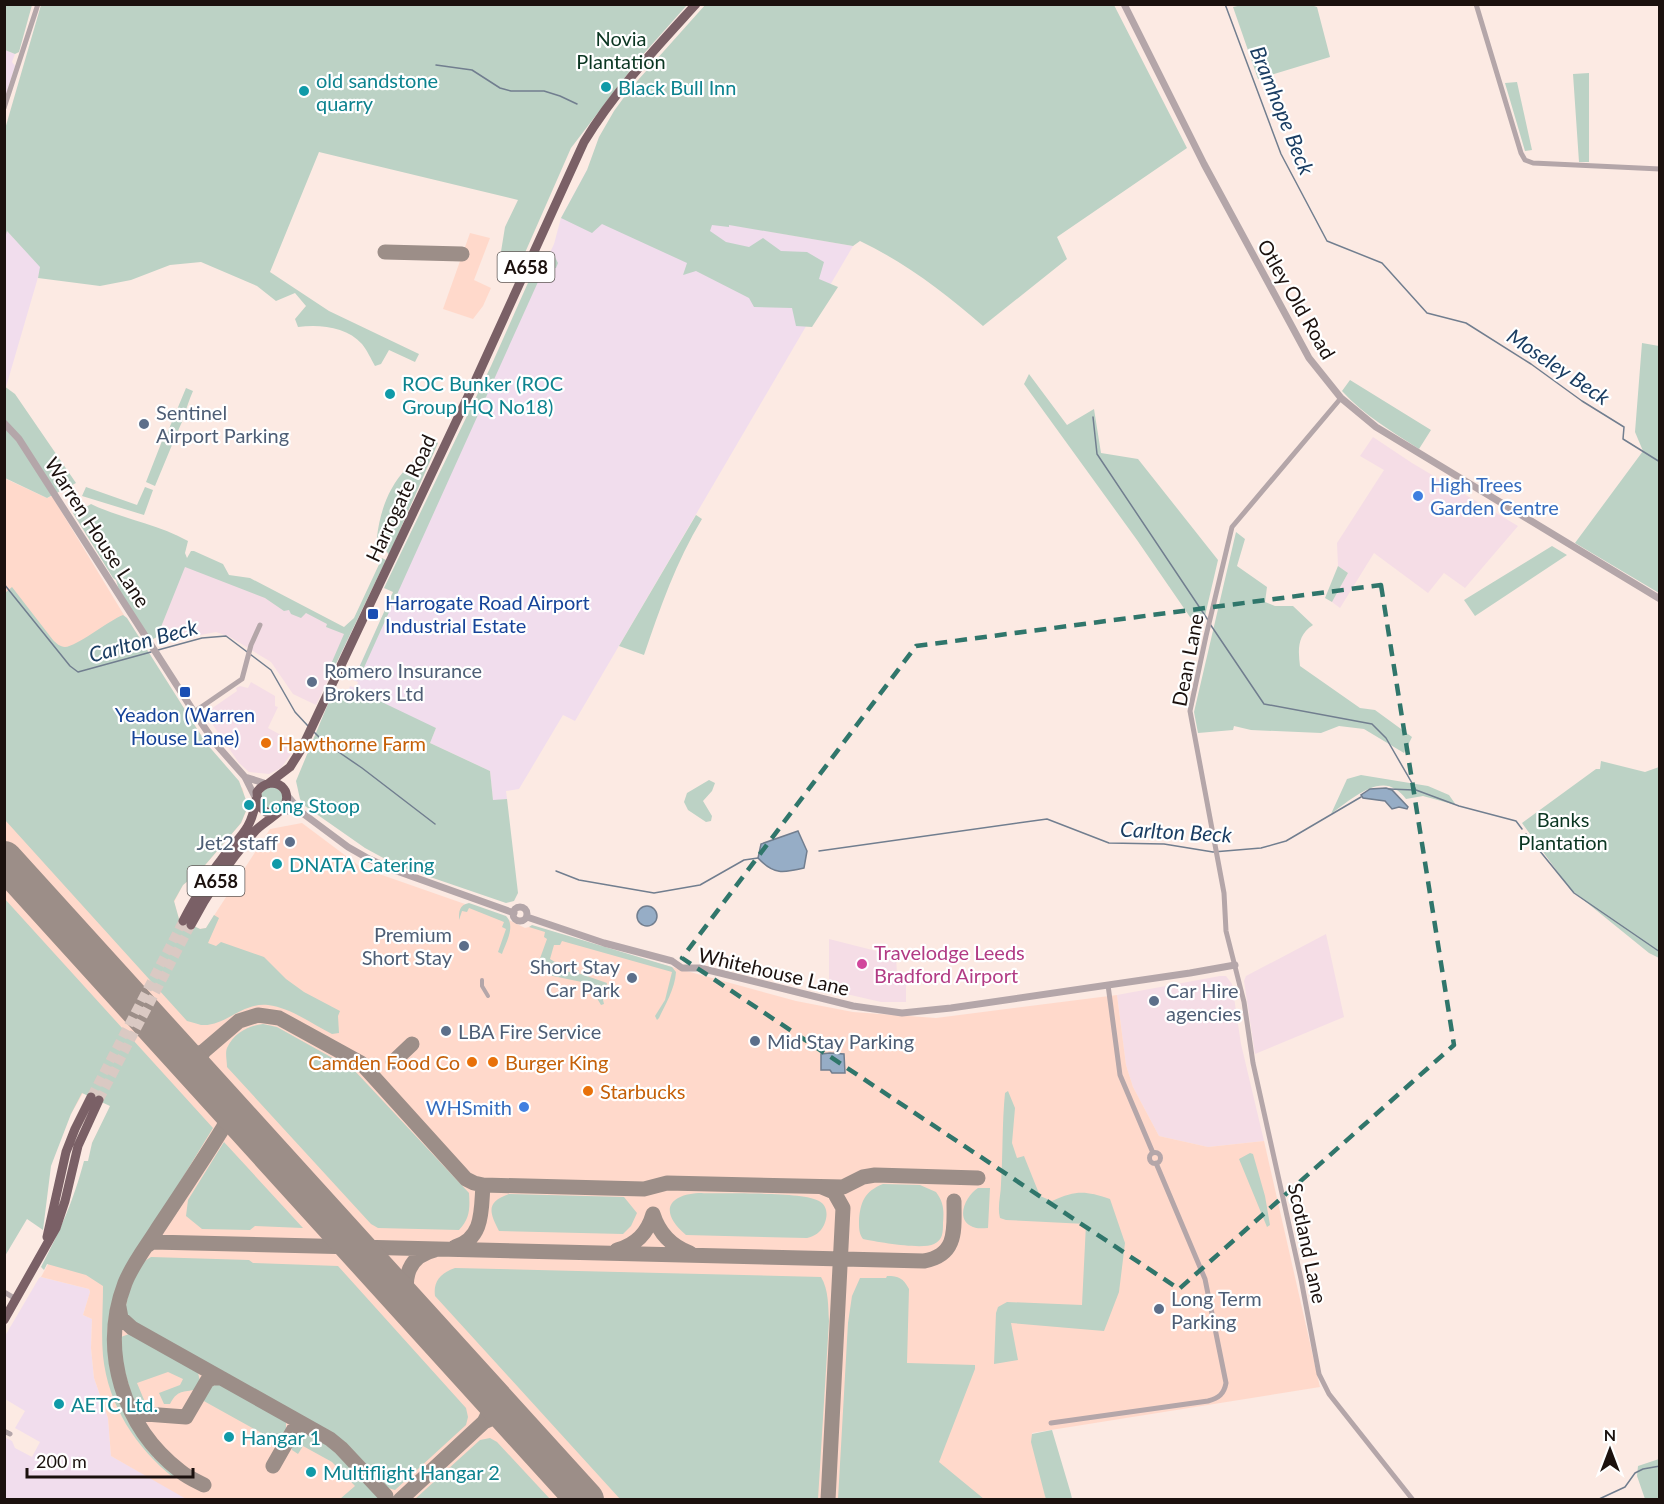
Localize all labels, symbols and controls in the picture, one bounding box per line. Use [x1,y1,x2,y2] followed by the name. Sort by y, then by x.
[576,26,666,73] park label: Novia Plantation
[1246,42,1321,179] water label: Bramhope Beck
[316,68,438,115] place label: old sandstone quarry
[618,75,736,99] place label: Black Bull Inn
[599,80,613,94] marker: Black Bull Inn
[297,84,311,98] marker: old sandstone quarry
[1253,235,1341,363] street label: Otley Old Road
[498,252,554,282] road number: A658
[1503,323,1616,410] water label: Moseley Beck
[402,371,563,418] place label: ROC Bunker (ROC Group HQ No18)
[383,387,397,401] marker: ROC Bunker (ROC Group HQ No18)
[156,400,289,447] place label: Sentinel Airport Parking
[137,417,151,431] marker: Sentinel Airport Parking
[360,431,440,565] street label: Harrogate Road
[40,452,156,612] street label: Warren House Lane
[1430,472,1559,519] place label: High Trees Garden Centre
[1411,489,1425,503] marker: High Trees Garden Centre
[385,590,590,637] place label: Harrogate Road Airport Industrial Estate
[366,607,380,621] marker: Harrogate Road Airport Industrial Estate
[1166,612,1208,708] street label: Dean Lane
[86,613,201,667] water label: Carlton Beck
[324,658,482,705] place label: Romero Insurance Brokers Ltd
[305,675,319,689] marker: Romero Insurance Brokers Ltd
[178,685,192,699] marker: Yeadon (Warren House Lane)
[115,702,255,749] place label: Yeadon (Warren House Lane)
[278,731,426,755] place label: Hawthorne Farm
[259,736,273,750] marker: Hawthorne Farm
[261,793,360,817] place label: Long Stoop
[242,798,256,812] marker: Long Stoop
[1518,807,1608,854] park label: Banks Plantation
[1120,816,1234,846] water label: Carlton Beck
[197,830,279,854] place label: Jet2 staff
[283,835,297,849] marker: Jet2 staff
[289,852,435,876] place label: DNATA Catering
[270,857,284,871] marker: DNATA Catering
[188,866,244,896] road number: A658
[362,922,453,969] place label: Premium Short Stay
[457,939,471,953] marker: Premium Short Stay
[874,940,1025,987] place label: Travelodge Leeds Bradford Airport
[696,942,852,1000] street label: Whitehouse Lane
[530,954,621,1001] place label: Short Stay Car Park
[855,957,869,971] marker: Travelodge Leeds Bradford Airport
[625,971,639,985] marker: Short Stay Car Park
[1166,978,1241,1025] place label: Car Hire agencies
[1147,994,1161,1008] marker: Car Hire agencies
[458,1019,601,1043] place label: LBA Fire Service
[439,1024,453,1038] marker: LBA Fire Service
[767,1029,914,1053] place label: Mid Stay Parking
[748,1034,762,1048] marker: Mid Stay Parking
[308,1050,460,1074] place label: Camden Food Co
[505,1050,608,1074] place label: Burger King
[465,1055,479,1069] marker: Camden Food Co
[486,1055,500,1069] marker: Burger King
[600,1079,686,1103] place label: Starbucks
[581,1084,595,1098] marker: Starbucks
[426,1095,512,1119] place label: WHSmith
[517,1100,531,1114] marker: WHSmith
[1284,1181,1332,1305] street label: Scotland Lane
[1171,1286,1262,1333] place label: Long Term Parking
[1152,1302,1166,1316] marker: Long Term Parking
[71,1392,158,1416] place label: AETC Ltd.
[52,1397,66,1411] marker: AETC Ltd.
[1580,1420,1640,1480] north arrow
[241,1425,321,1449] place label: Hangar 1
[1604,1425,1616,1444] text: N
[222,1430,236,1444] marker: Hangar 1
[27,1441,194,1479] scale bar
[36,1450,87,1472] text: 200 m
[323,1460,500,1484] place label: Multiflight Hangar 2
[304,1465,318,1479] marker: Multiflight Hangar 2

